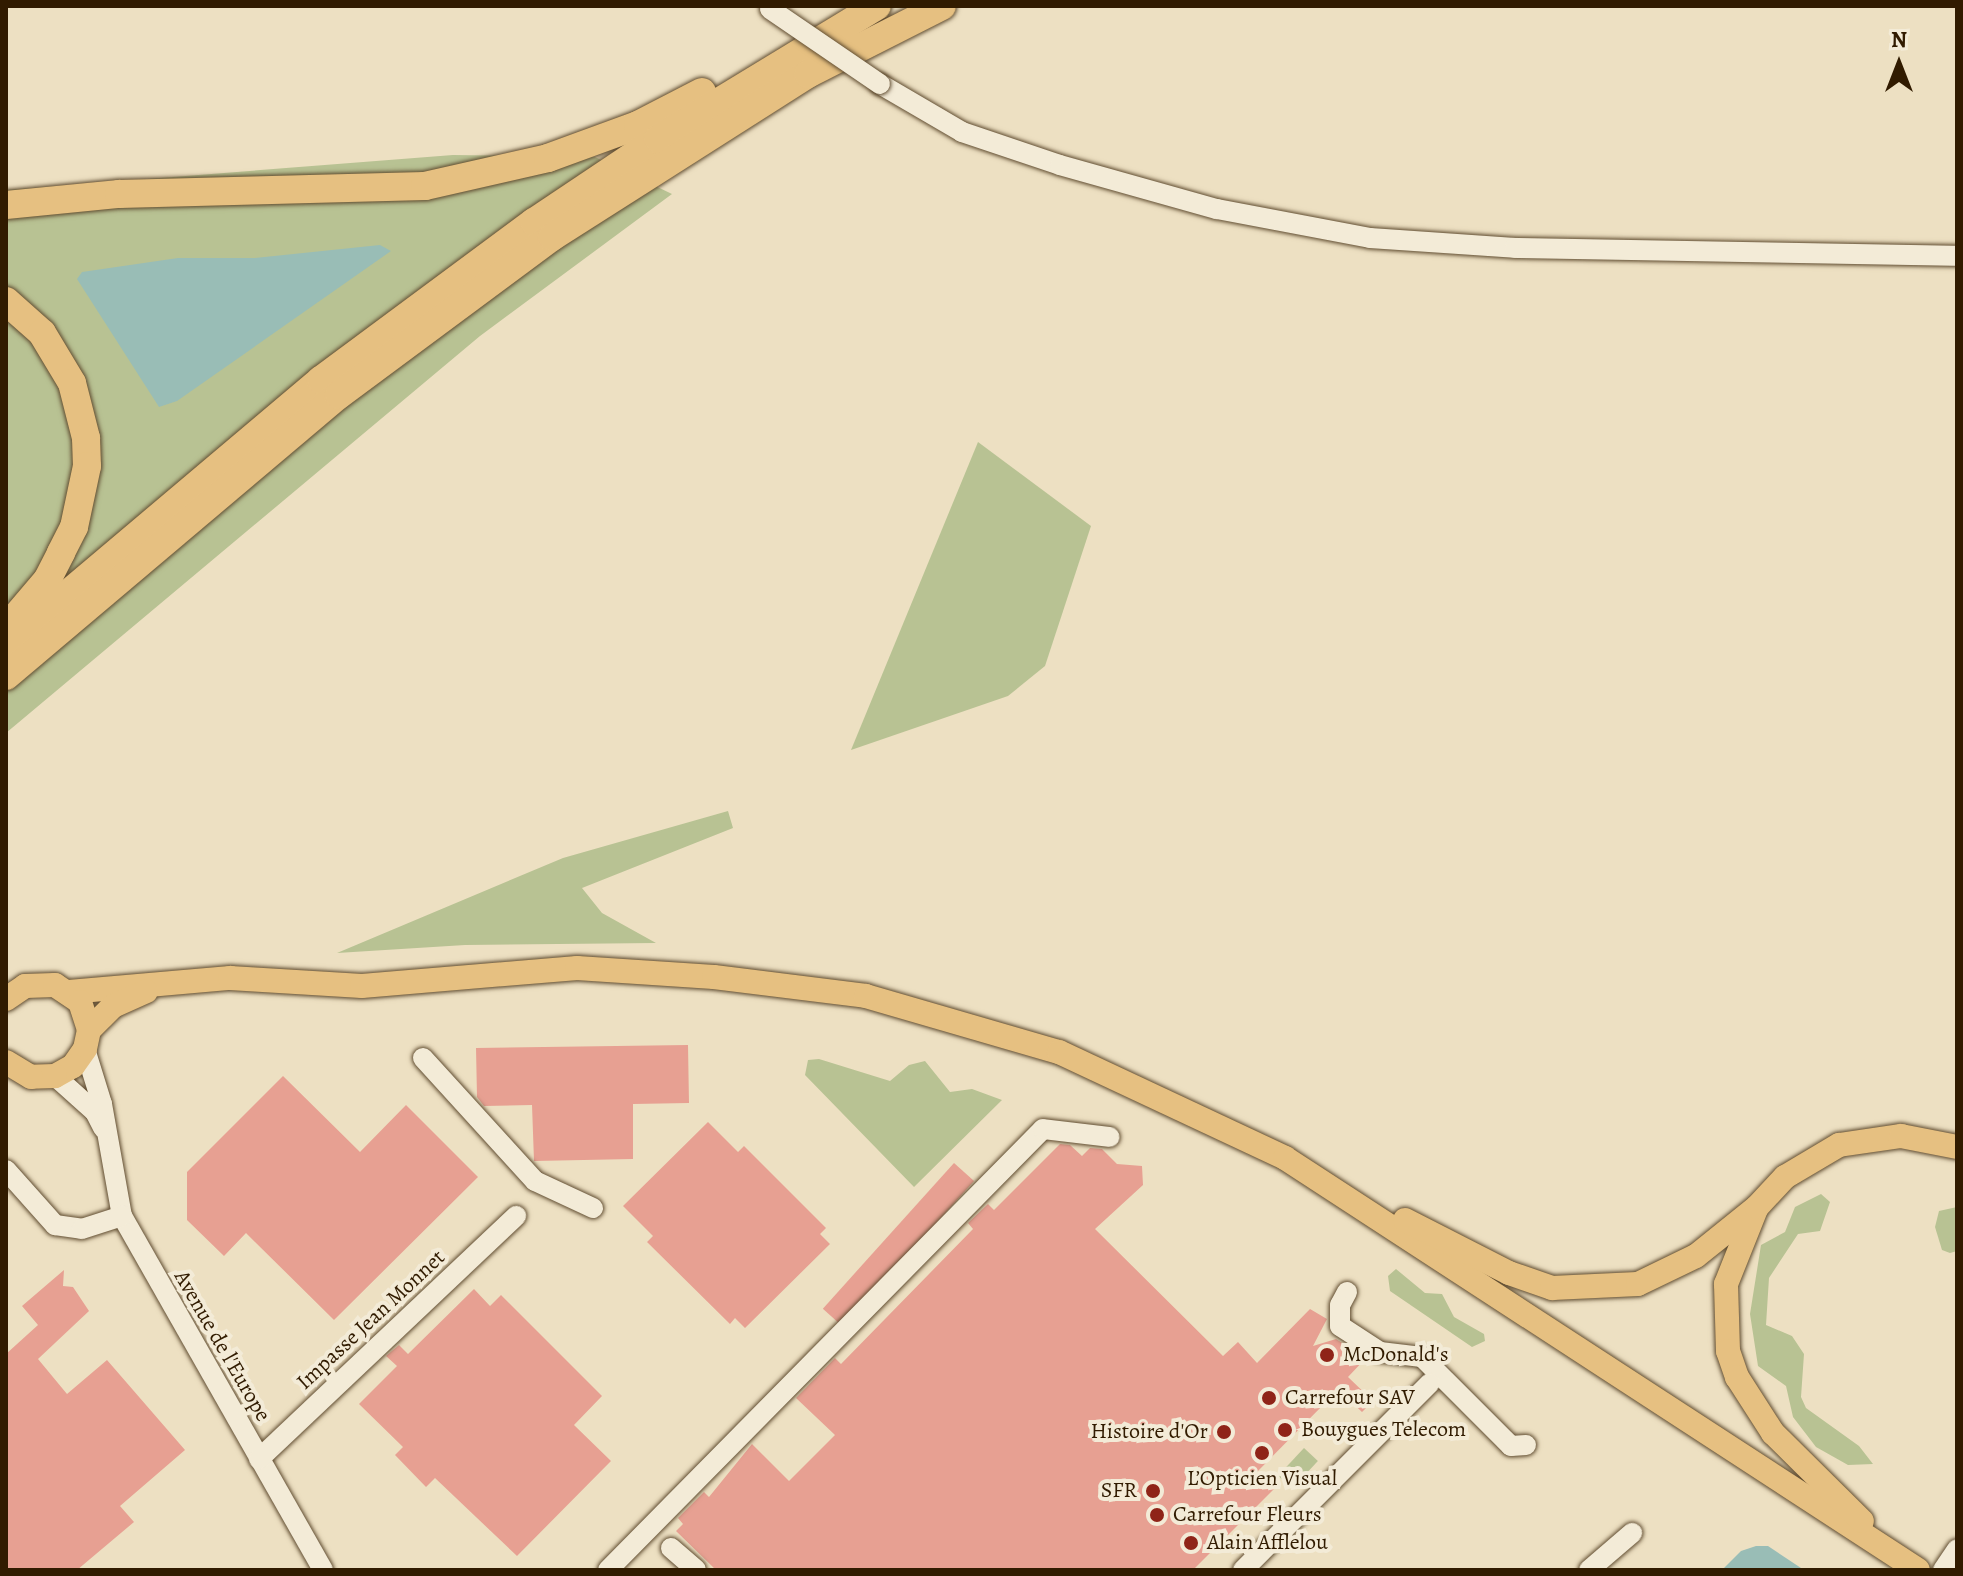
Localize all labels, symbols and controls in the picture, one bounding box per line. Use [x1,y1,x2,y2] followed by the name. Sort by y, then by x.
[1859,24,1939,104] north arrow
[1891,25,1907,55] text: N
[291,1245,451,1395] street label: Impasse Jean Monnet
[168,1266,276,1426] street label: Avenue de l'Europe
[1343,1342,1448,1368] place label: McDonald's
[1318,1346,1336,1364] marker: McDonald's
[1285,1385,1415,1411] place label: Carrefour SAV
[1260,1389,1278,1407] marker: Carrefour SAV
[1301,1417,1466,1443] place label: Bouygues Telecom
[1090,1419,1208,1445] place label: Histoire d'Or
[1276,1421,1294,1439] marker: Bouygues Telecom
[1215,1423,1233,1441] marker: Histoire d'Or
[1253,1444,1271,1462] marker: L’Opticien Visual
[1187,1466,1337,1492] place label: L’Opticien Visual
[1101,1478,1137,1504] place label: SFR
[1144,1482,1162,1500] marker: SFR
[1173,1502,1322,1528] place label: Carrefour Fleurs
[1148,1506,1166,1524] marker: Carrefour Fleurs
[1207,1530,1328,1556] place label: Alain Afflelou
[1182,1534,1200,1552] marker: Alain Afflelou

